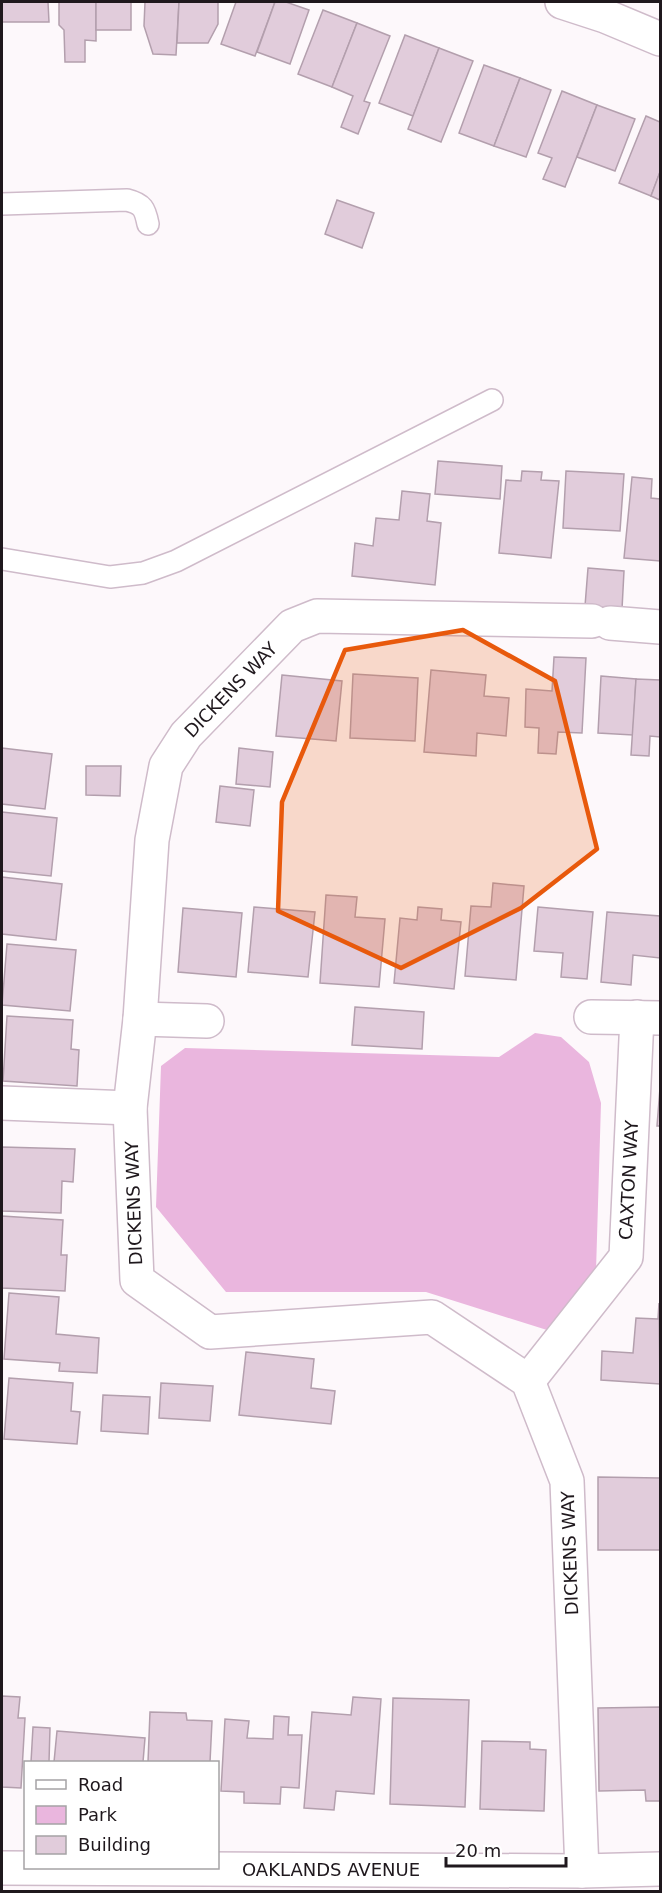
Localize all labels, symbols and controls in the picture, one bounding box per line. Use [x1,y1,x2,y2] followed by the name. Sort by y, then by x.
[180,637,282,742] street label: DICKENS WAY
[615,1119,642,1240] street label: CAXTON WAY
[121,1140,146,1265] street label: DICKENS WAY
[557,1490,582,1615] street label: DICKENS WAY
[24,1761,219,1869] legend
[78,1774,123,1795] text: Road
[78,1804,117,1825] text: Park
[446,1830,566,1868] scale bar
[78,1834,151,1855] text: Building
[455,1840,501,1861] text: 20 m
[242,1859,420,1880] street label: OAKLANDS AVENUE

